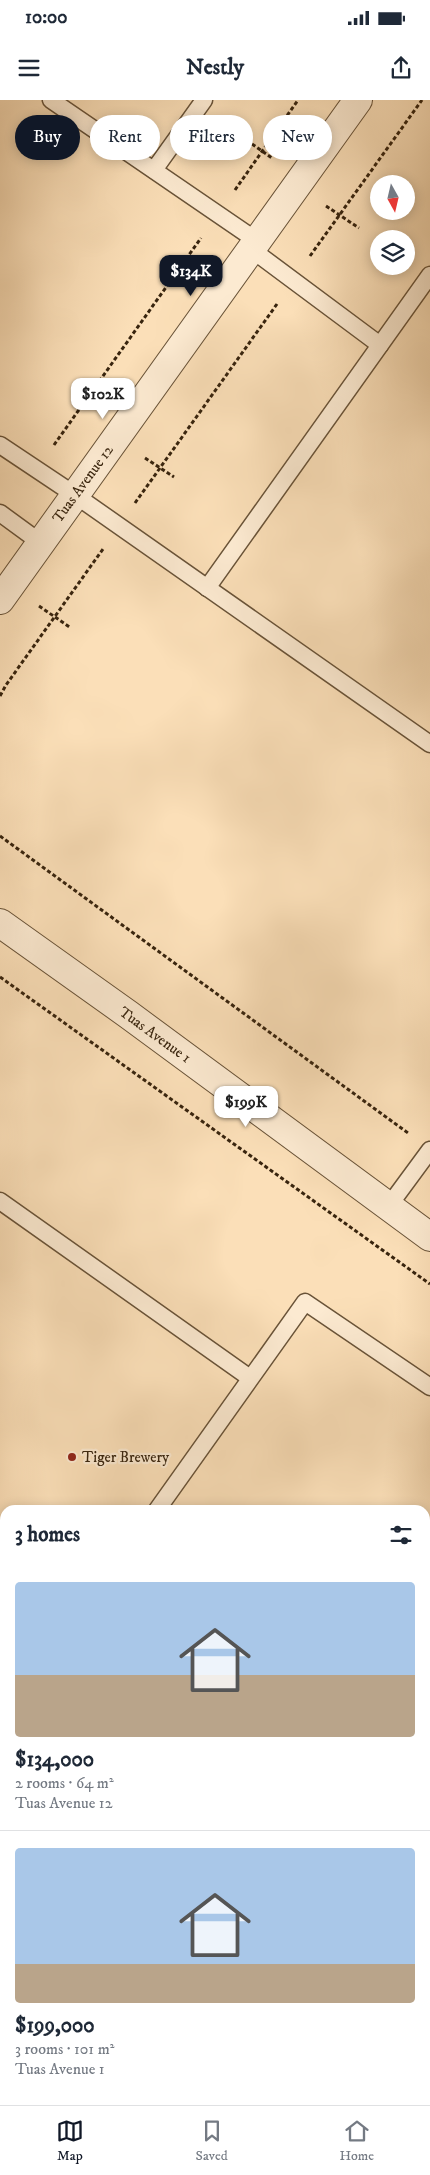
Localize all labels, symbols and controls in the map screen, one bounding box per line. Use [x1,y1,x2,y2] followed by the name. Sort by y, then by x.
[25,6,68,29] text: 10:00
[15,54,43,82] icon: menu
[186,54,244,81] text: Nestly
[387,54,415,82] icon: share
[15,115,80,160] chip: Buy
[90,115,160,160] chip: Rent
[170,115,253,160] chip: Filters
[263,115,332,160] chip: New
[370,175,415,220] north arrow
[370,175,415,275] map controls
[370,230,415,275] button: layers
[156,254,226,297] pin: $134K
[170,261,212,281] text: $134K
[68,378,138,420] pin: $102K
[82,384,124,404] text: $102K
[48,441,118,527] street label: Tuas Avenue 12
[115,1003,195,1067] street label: Tuas Avenue 1
[211,1086,281,1128] pin: $199K
[225,1092,267,1112] text: $199K
[82,1448,170,1467] place label: Tiger Brewery
[66,1451,78,1463] marker: Tiger Brewery
[387,1521,415,1549] icon: filters
[15,1522,80,1548] text: 3 homes
[170,1615,260,1705] icon: home
[15,1747,94,1773] text: $134,000
[15,1773,114,1793] text: 2 rooms · 64 m²
[15,1793,113,1813] text: Tuas Avenue 12
[170,1880,260,1970] icon: home
[15,2013,95,2039] text: $199,000
[15,2039,114,2059] text: 3 rooms · 101 m²
[15,2059,105,2079] text: Tuas Avenue 1
[56,2117,84,2165] tab: Map
[196,2117,228,2165] tab: Saved
[339,2117,374,2165] tab: Home

